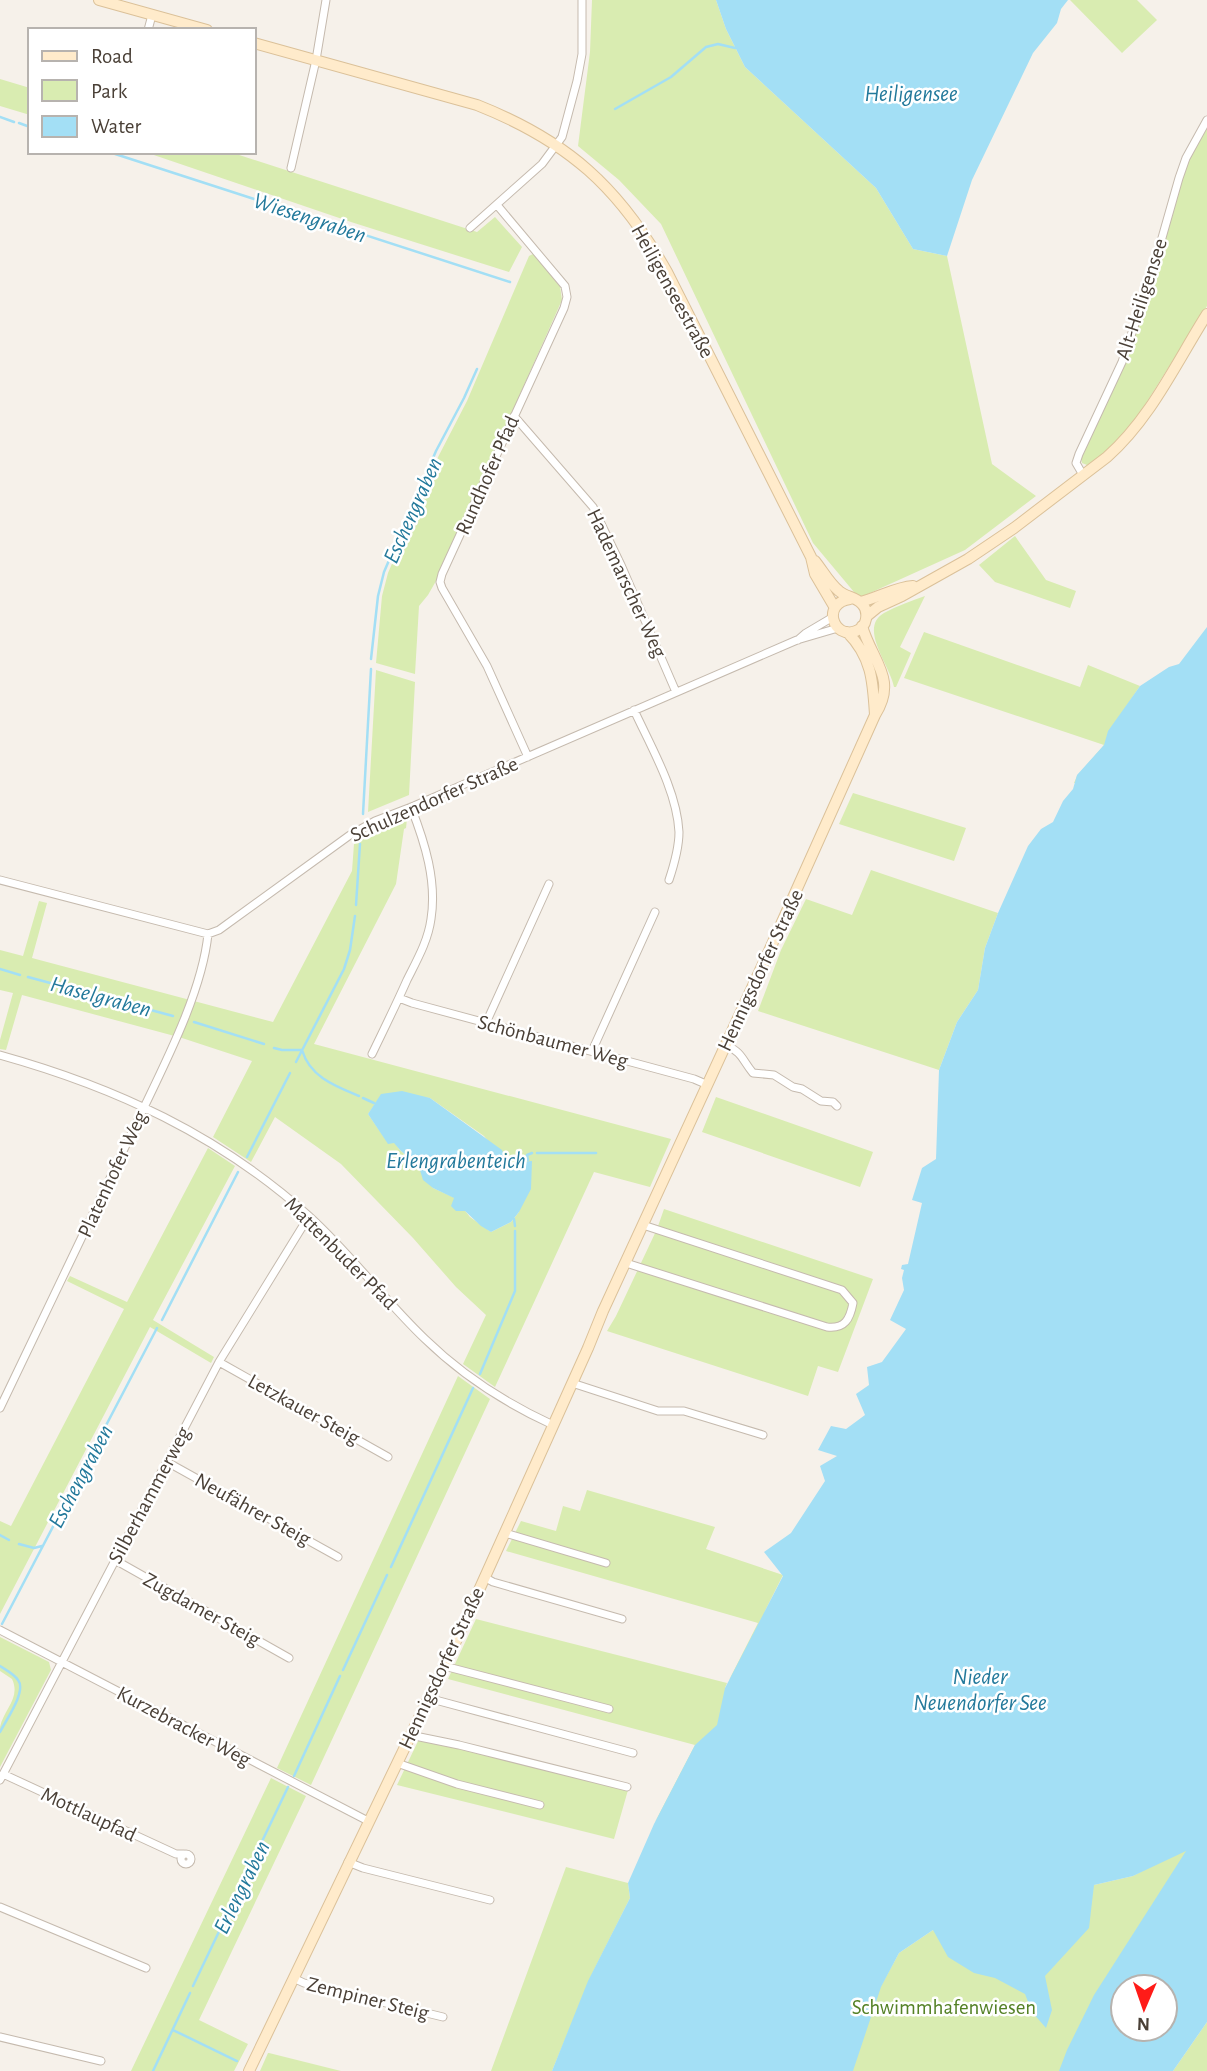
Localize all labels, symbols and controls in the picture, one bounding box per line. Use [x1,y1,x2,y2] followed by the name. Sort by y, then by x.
[28,28,256,154] legend
[91,46,133,67] text: Road
[91,81,128,102] text: Park
[864,83,958,106] water label: Heiligensee
[91,116,141,137] text: Water
[250,189,369,247] water label: Wiesengraben
[627,221,718,361] street label: Heiligenseestraße
[1112,236,1171,363] street label: Alt-Heiligensee
[452,412,523,538] street label: Rundhofer Pfad
[380,454,447,567] water label: Eschengraben
[583,506,671,662] street label: Hademarscher Weg
[347,753,521,846] street label: Schulzendorfer Straße
[714,886,807,1054] street label: Hennigsdorfer Straße
[48,973,154,1022] water label: Haselgraben
[475,1011,631,1072] street label: Schönbaumer Weg
[74,1107,151,1241] street label: Platenhofer Weg
[386,1150,526,1173] water label: Erlengrabenteich
[280,1193,401,1314] street label: Mattenbuder Pfad
[244,1370,364,1449] street label: Letzkauer Steig
[45,1421,118,1532] water label: Eschengraben
[105,1423,195,1567] street label: Silberhammerweg
[191,1469,315,1550] street label: Neufährer Steig
[140,1569,264,1651] street label: Zugdamer Steig
[395,1584,488,1752] street label: Hennigsdorfer Straße
[913,1666,1047,1715] water label: Nieder Neuendorfer See
[113,1682,255,1771] street label: Kurzebracker Weg
[38,1783,140,1846] street label: Mottlaupfad
[210,1838,275,1938] water label: Erlengraben
[305,1973,432,2024] street label: Zempiner Steig
[1109,1973,1179,2043] north arrow
[852,1997,1036,2018] park label: Schwimmhafenwiesen
[1137,2014,1150,2033] text: N

